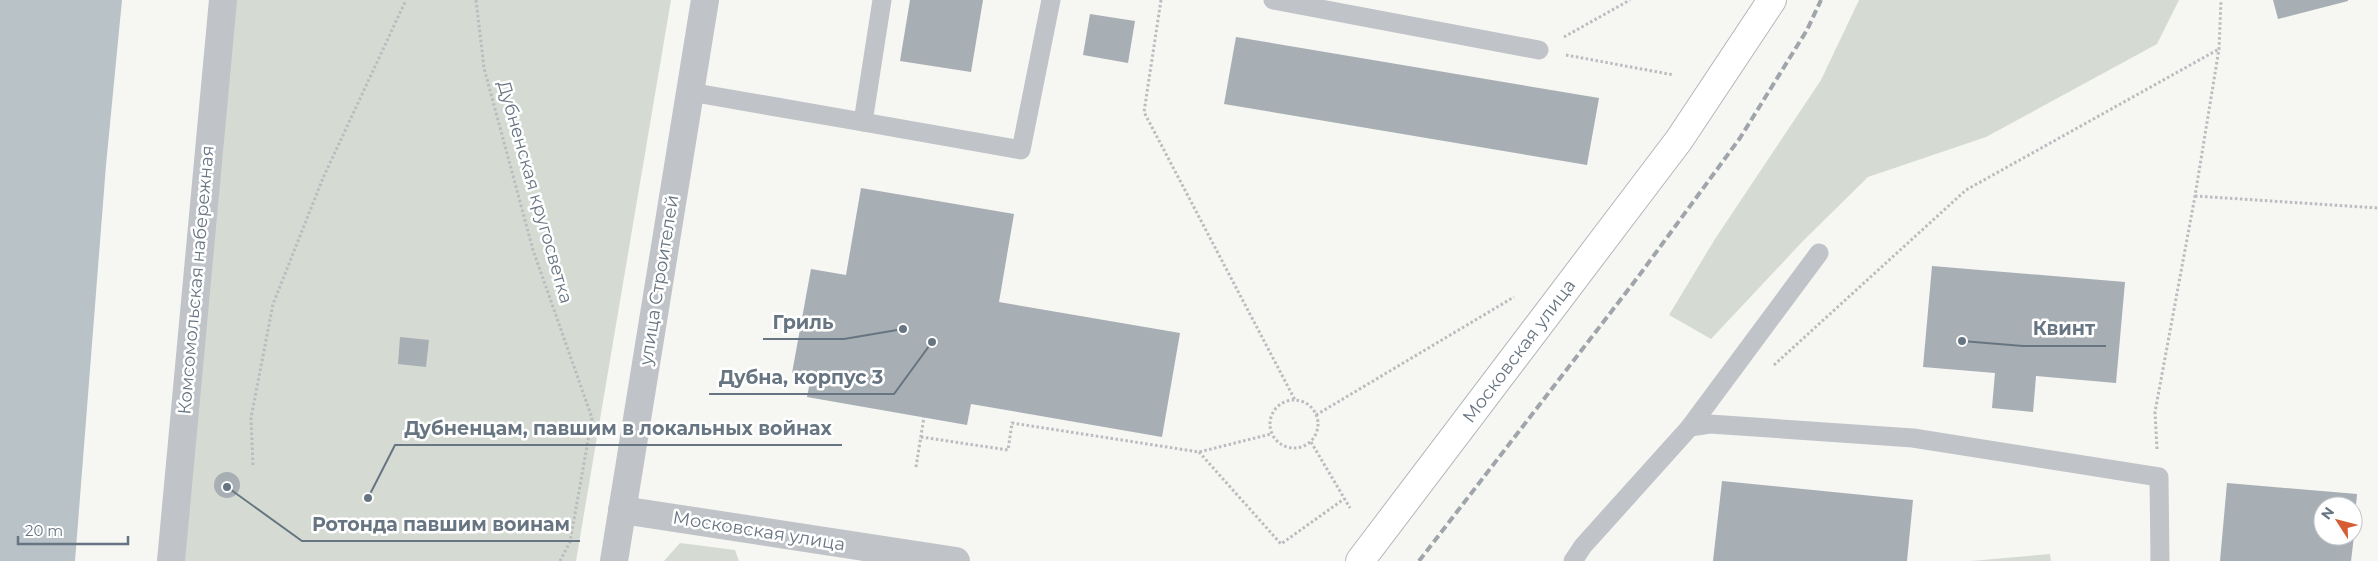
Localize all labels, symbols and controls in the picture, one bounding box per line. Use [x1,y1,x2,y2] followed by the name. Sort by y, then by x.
[493,78,577,306] street label: Дубненская кругосветка
[173,145,219,415] street label: Комсомольская набережная
[635,193,683,368] street label: улица Строителей
[1458,275,1580,427] street label: Московская улица
[763,305,844,339] callout: Гриль
[773,311,834,334] text: Гриль
[2023,312,2106,346] callout: Квинт
[2033,317,2096,340] text: Квинт
[709,360,894,394] callout: Дубна, корпус 3
[719,366,883,389] text: Дубна, корпус 3
[395,411,842,445] callout: Дубненцам, павшим в локальных войнах
[404,417,833,440] text: Дубненцам, павшим в локальных войнах
[2313,496,2363,546] north arrow
[2317,503,2338,523] text: N
[302,507,580,541] callout: Ротонда павшим воинам
[671,507,847,555] street label: Московская улица
[312,513,570,536] text: Ротонда павшим воинам
[18,514,128,546] scale bar
[25,521,63,540] text: 20 m

